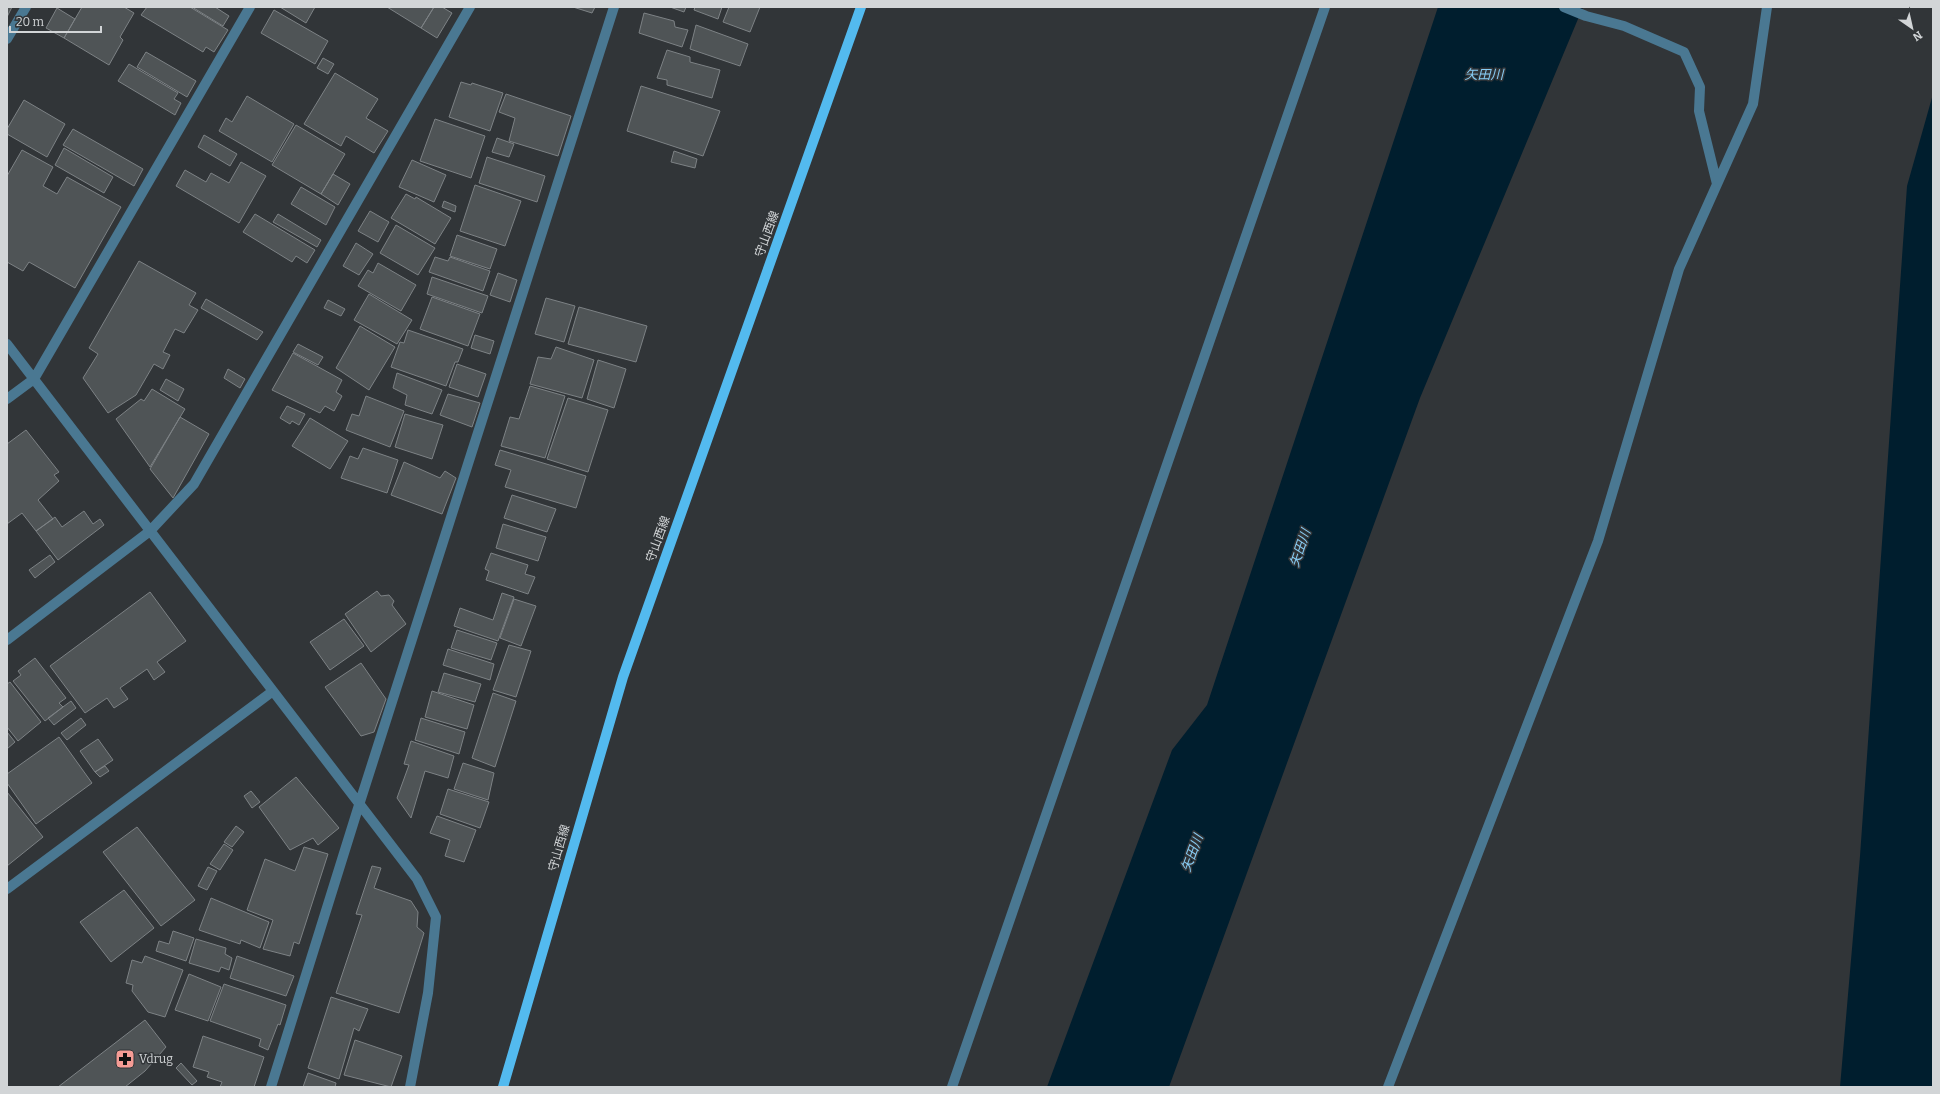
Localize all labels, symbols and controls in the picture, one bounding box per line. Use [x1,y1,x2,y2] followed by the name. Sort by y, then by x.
[10,8,101,34] scale bar
[1892,8,1932,48] north arrow
[16,15,45,29] text: 20 m
[1910,28,1924,44] text: N
[1464,67,1505,82] water label: 矢田川
[752,209,782,259] street label: 守山西線
[643,514,673,564] street label: 守山西線
[1287,525,1314,569] water label: 矢田川
[546,823,572,873] street label: 守山西線
[1178,830,1206,874] water label: 矢田川
[114,1048,136,1070] pharmacy icon: Vdrug
[139,1052,173,1066] place label: Vdrug

